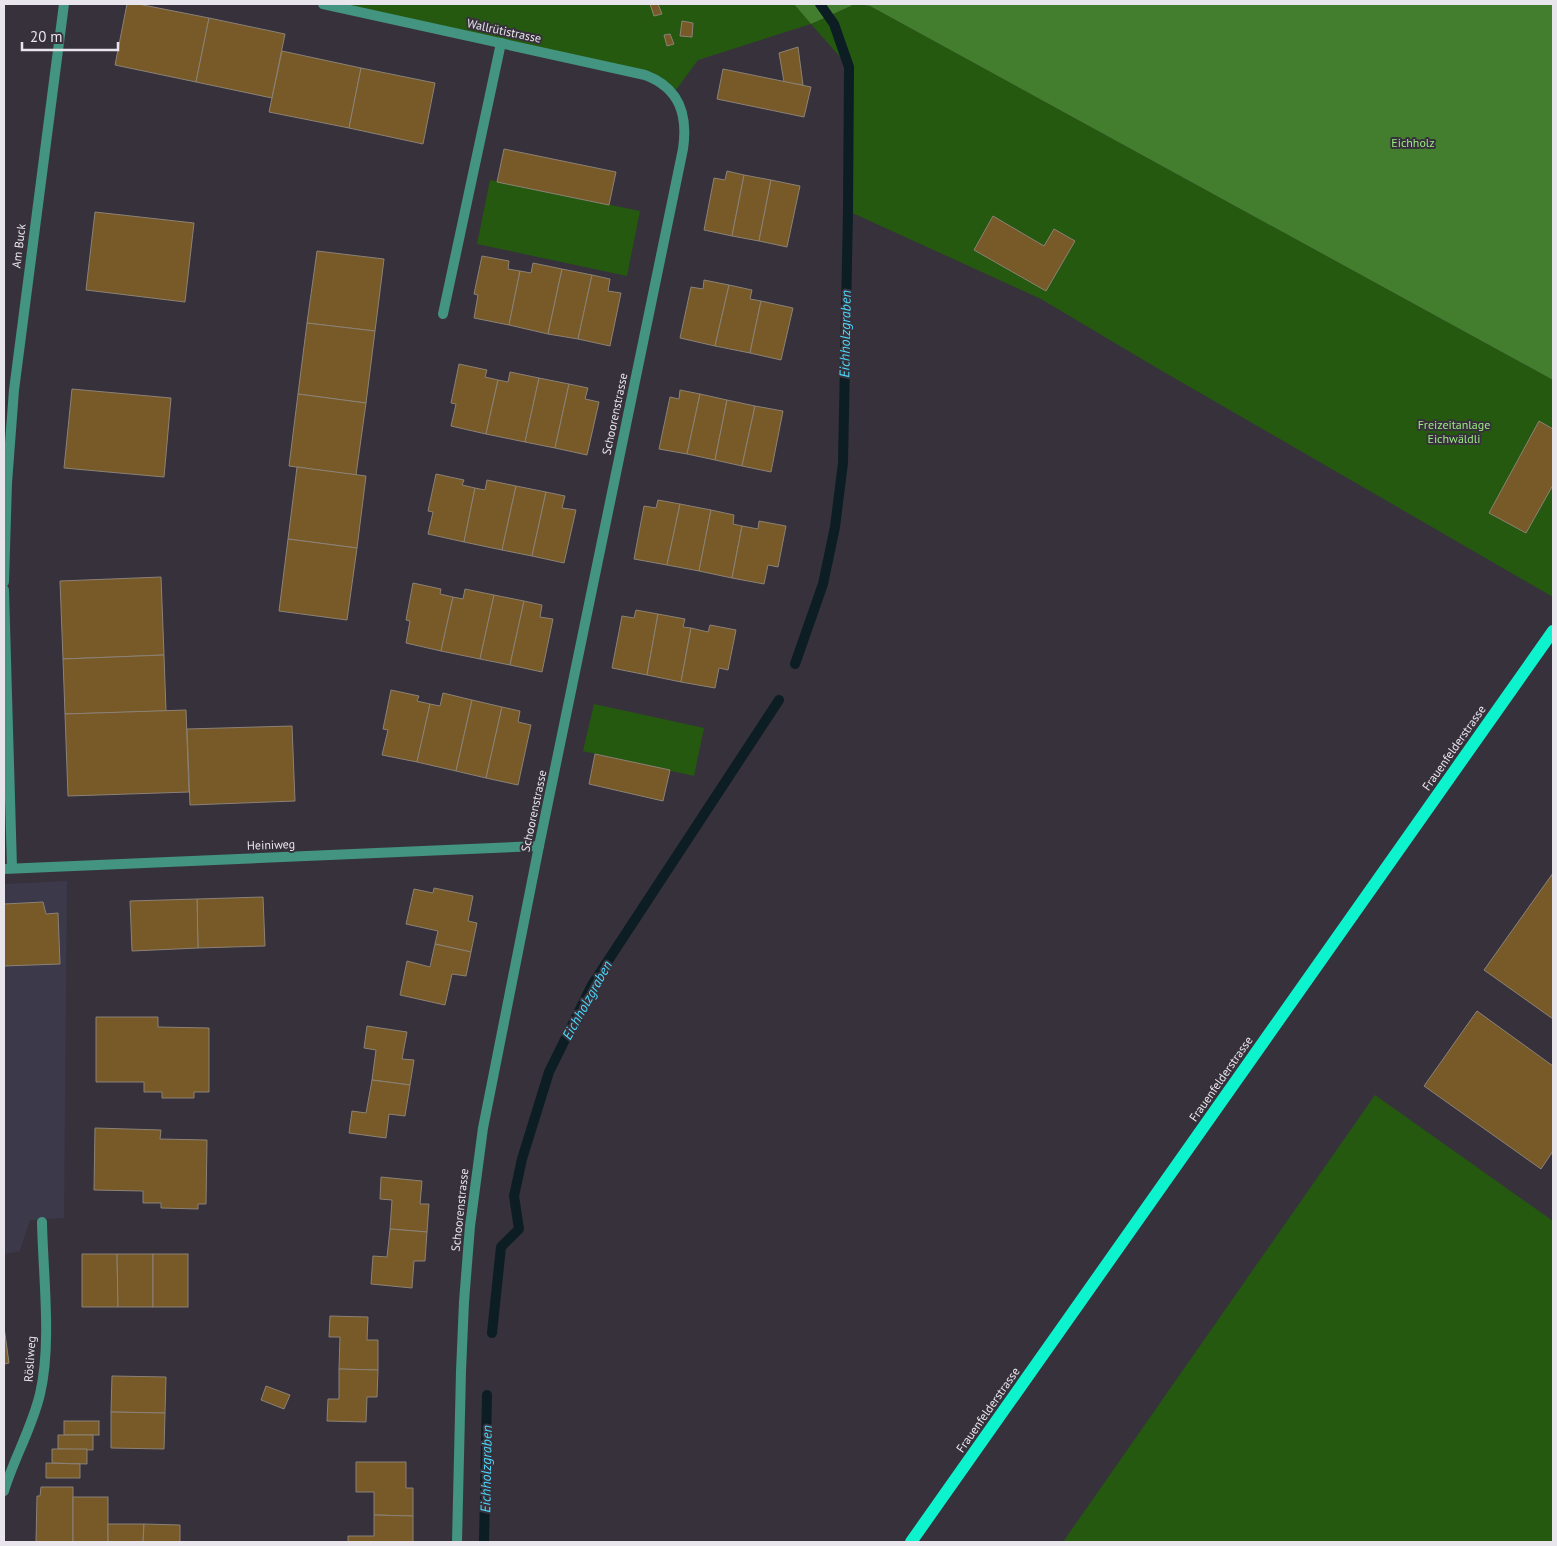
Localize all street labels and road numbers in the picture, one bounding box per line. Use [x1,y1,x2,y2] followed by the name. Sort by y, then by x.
[466,15,543,46] street label: Wallrütistrasse
[8,223,29,269] street label: Am Buck
[599,372,631,456] street label: Schoorenstrasse
[1419,702,1489,793] street label: Frauenfelderstrasse
[518,769,550,853] street label: Schoorenstrasse
[247,836,295,853] street label: Heiniweg
[1186,1033,1256,1124] street label: Frauenfelderstrasse
[448,1168,471,1252] street label: Schoorenstrasse
[20,1336,39,1382] street label: Rösliweg
[953,1364,1023,1455] street label: Frauenfelderstrasse

